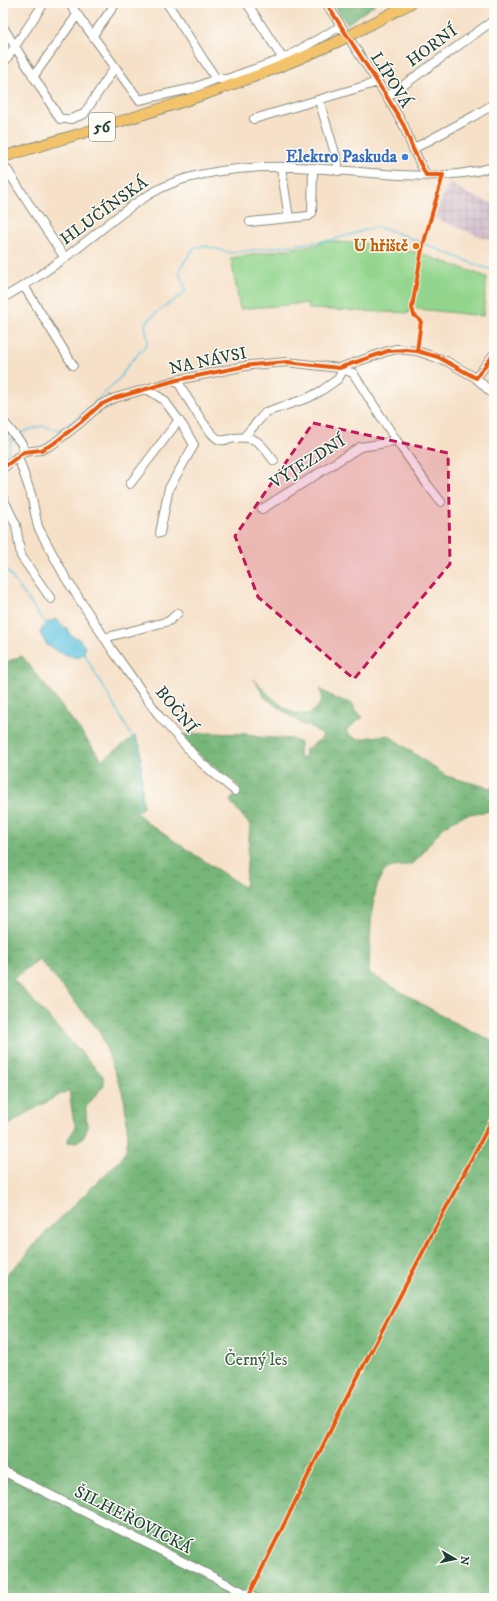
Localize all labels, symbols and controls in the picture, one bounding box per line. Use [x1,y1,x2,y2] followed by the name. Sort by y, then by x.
[401,19,463,72] street label: HORNÍ
[365,47,418,112] street label: LÍPOVÁ
[89,113,115,141] road number: 56
[286,146,398,168] place label: Elektro Paskuda
[400,152,410,162] marker: Elektro Paskuda
[55,171,152,250] street label: HLUČÍNSKÁ
[353,235,408,257] place label: U hřiště
[411,241,421,251] marker: U hřiště
[167,341,249,380] street label: NA NÁVSI
[265,429,351,494] street label: VÝJEZDNÍ
[150,681,203,739] street label: BOČNÍ
[225,1348,288,1371] park label: Černý les
[70,1480,196,1559] street label: ŠILHEŘOVICKÁ
[435,1539,475,1579] north arrow
[456,1555,472,1566] text: N

